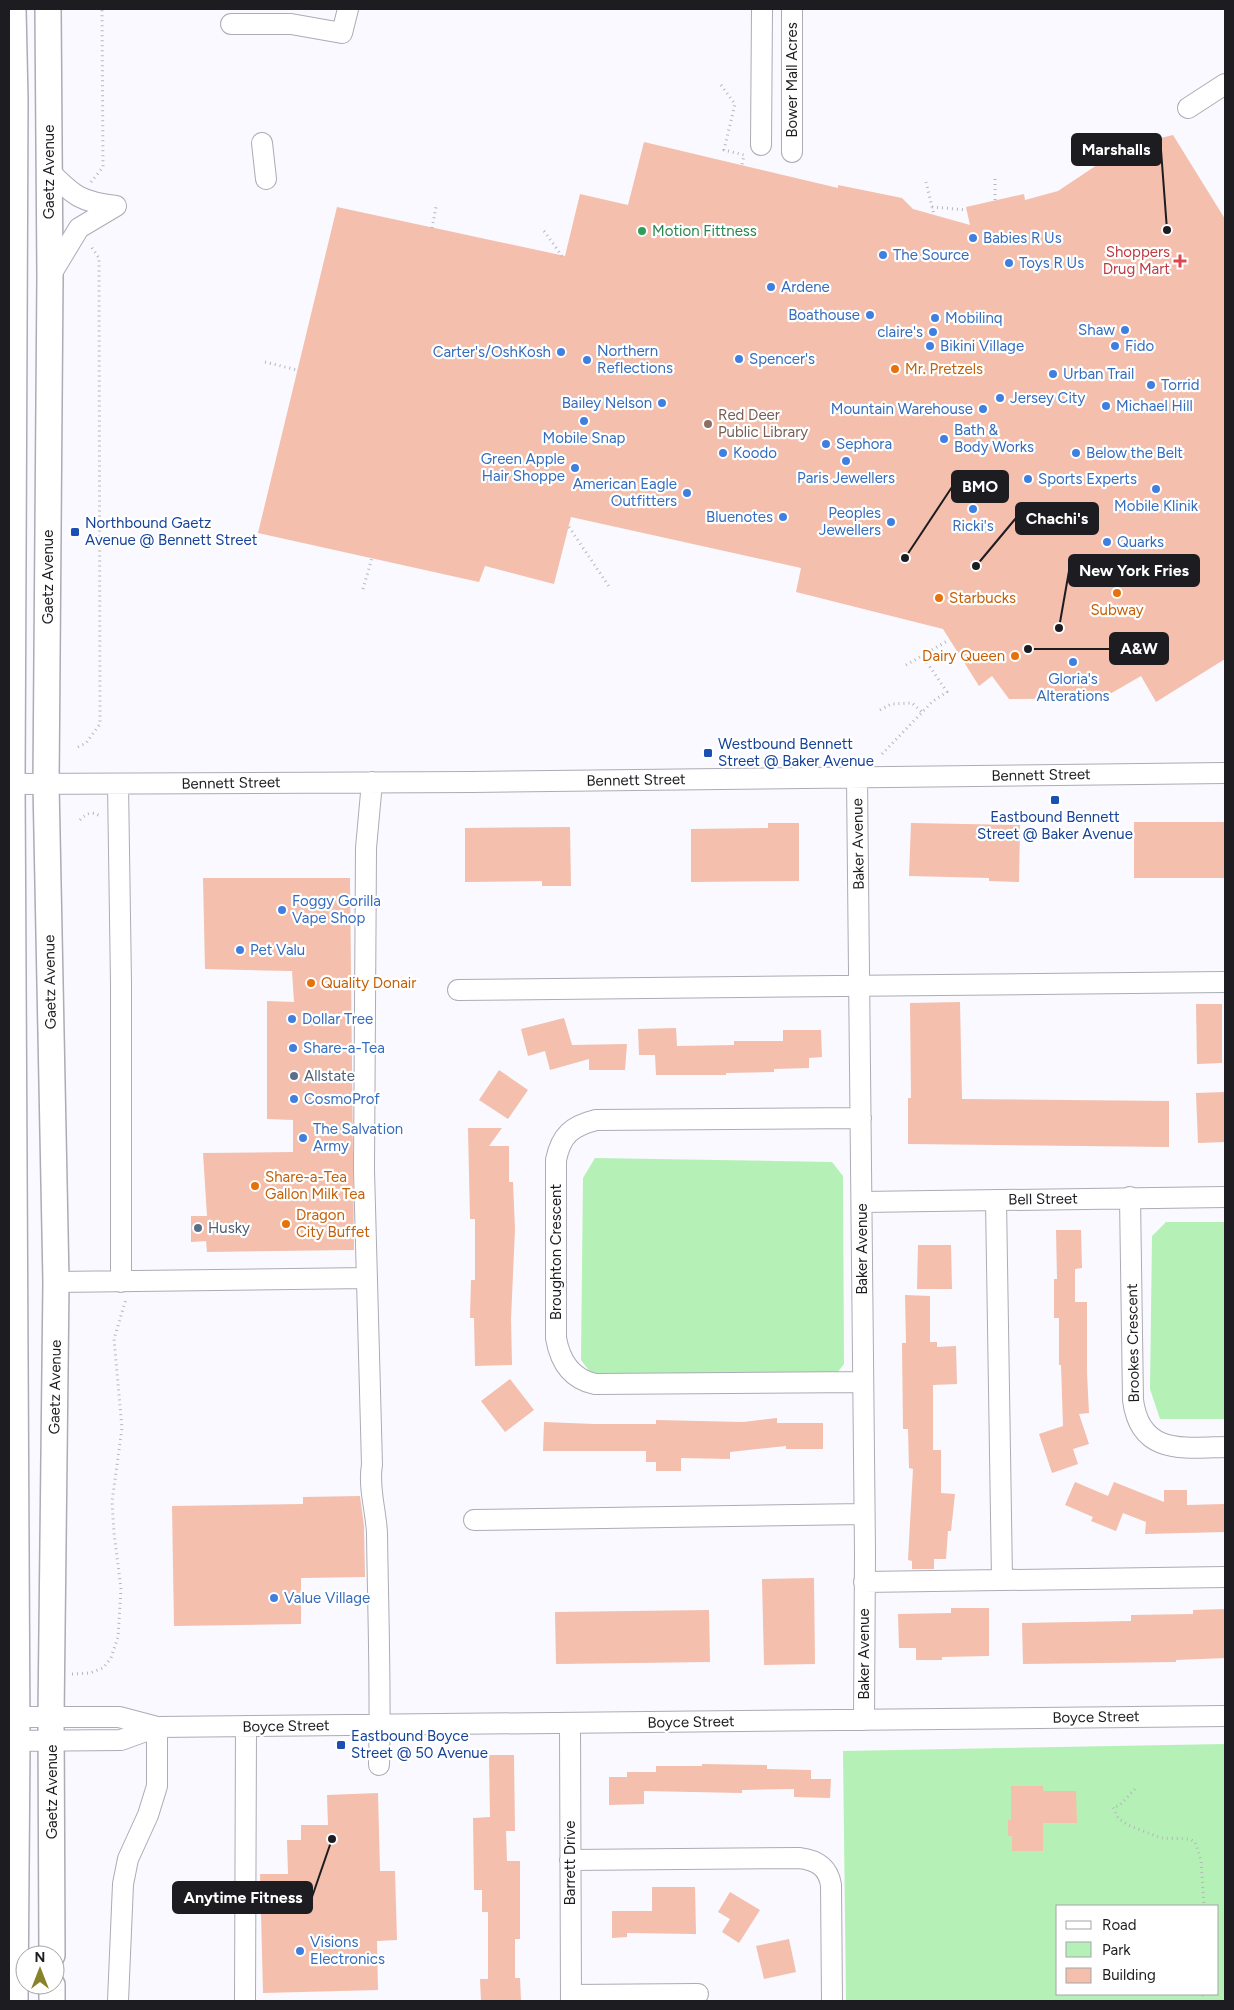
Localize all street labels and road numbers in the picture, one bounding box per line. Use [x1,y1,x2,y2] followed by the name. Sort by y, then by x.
[783,22,801,138] street label: Bower Mall Acres
[40,125,58,219] street label: Gaetz Avenue
[39,530,57,624] street label: Gaetz Avenue
[991,765,1091,785] street label: Bennett Street
[586,770,686,790] street label: Bennett Street
[181,773,281,793] street label: Bennett Street
[848,798,868,890] street label: Baker Avenue
[40,934,60,1030] street label: Gaetz Avenue
[547,1184,565,1320] street label: Broughton Crescent
[1008,1189,1078,1209] street label: Bell Street
[853,1203,871,1295] street label: Baker Avenue
[1123,1283,1143,1403] street label: Brookes Crescent
[45,1339,65,1435] street label: Gaetz Avenue
[855,1608,873,1700] street label: Baker Avenue
[1052,1707,1140,1727] street label: Boyce Street
[647,1712,735,1732] street label: Boyce Street
[242,1716,330,1736] street label: Boyce Street
[43,1745,61,1839] street label: Gaetz Avenue
[561,1821,579,1905] street label: Barrett Drive

